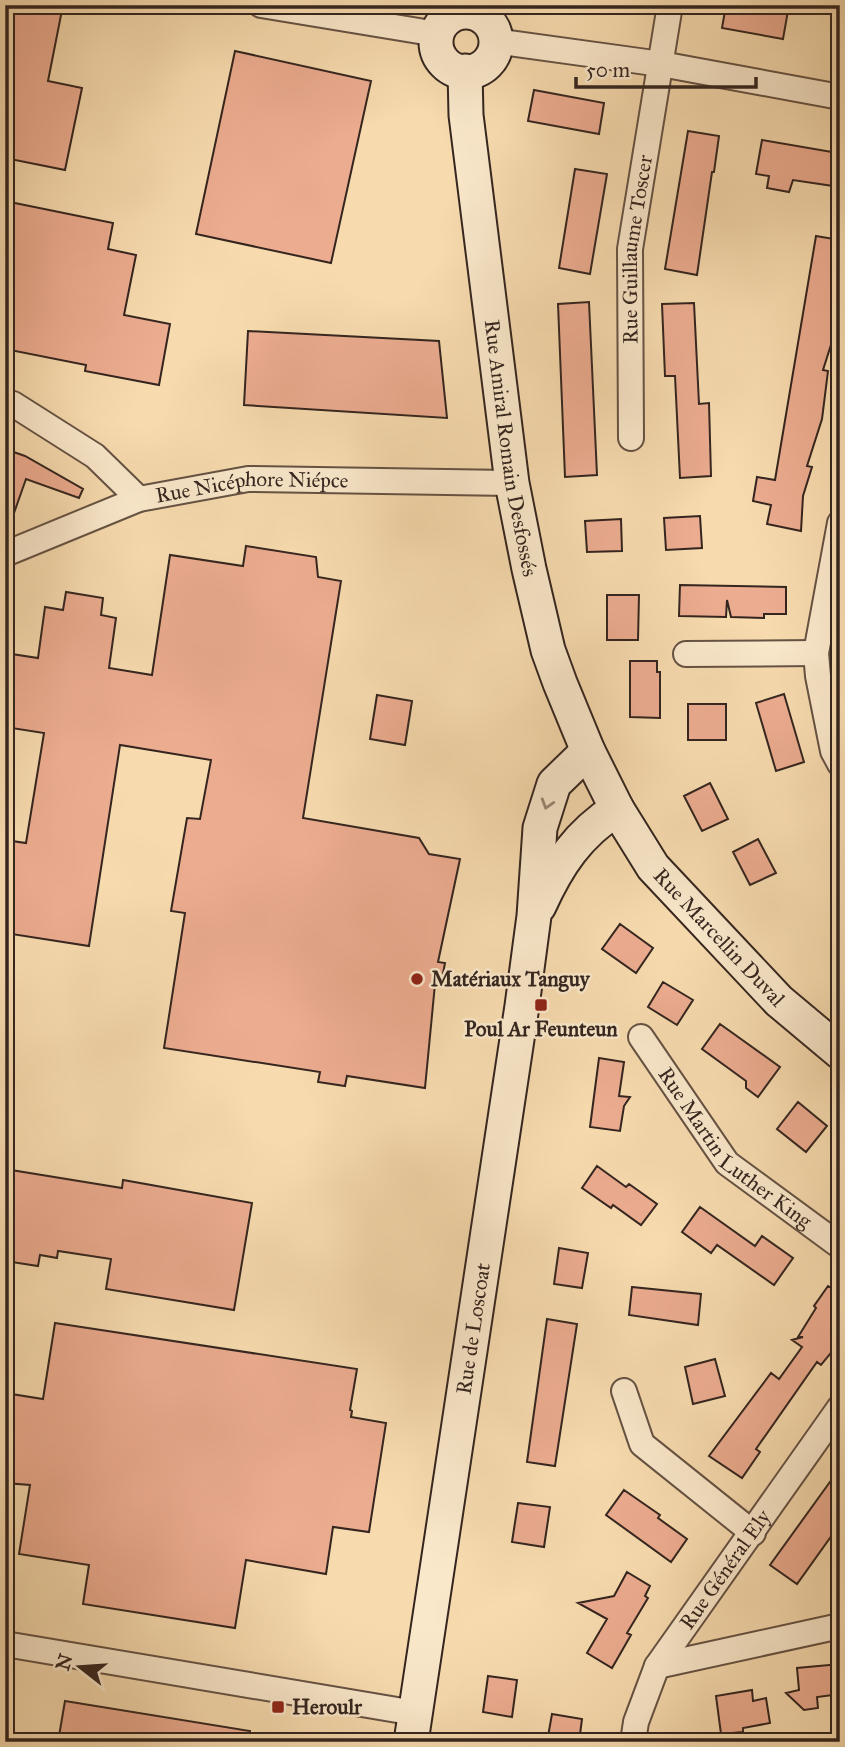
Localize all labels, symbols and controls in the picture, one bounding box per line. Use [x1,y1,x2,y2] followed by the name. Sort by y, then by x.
[576,46,756,90] scale bar
[586,57,631,83] text: 50 m
[617,153,658,344] street label: Rue Guillaume Toscer
[479,318,543,579] street label: Rue Amiral Romain Desfossés
[153,466,349,509] street label: Rue Nicéphore Niépce
[541,798,556,810] one-way arrow
[648,863,791,1012] street label: Rue Marcellin Duval
[431,966,591,992] place label: Matériaux Tanguy
[409,971,425,987] marker: Matériaux Tanguy
[533,997,549,1013] marker: Poul Ar Feunteun
[464,1016,618,1042] place label: Poul Ar Feunteun
[652,1062,817,1234] street label: Rue Martin Luther King
[451,1261,496,1396] street label: Rue de Loscoat
[674,1504,777,1635] street label: Rue Général Ely
[46,1632,116,1702] north arrow
[51,1651,78,1673] text: N
[292,1694,363,1720] place label: Heroulr
[270,1699,286,1715] marker: Heroulr

